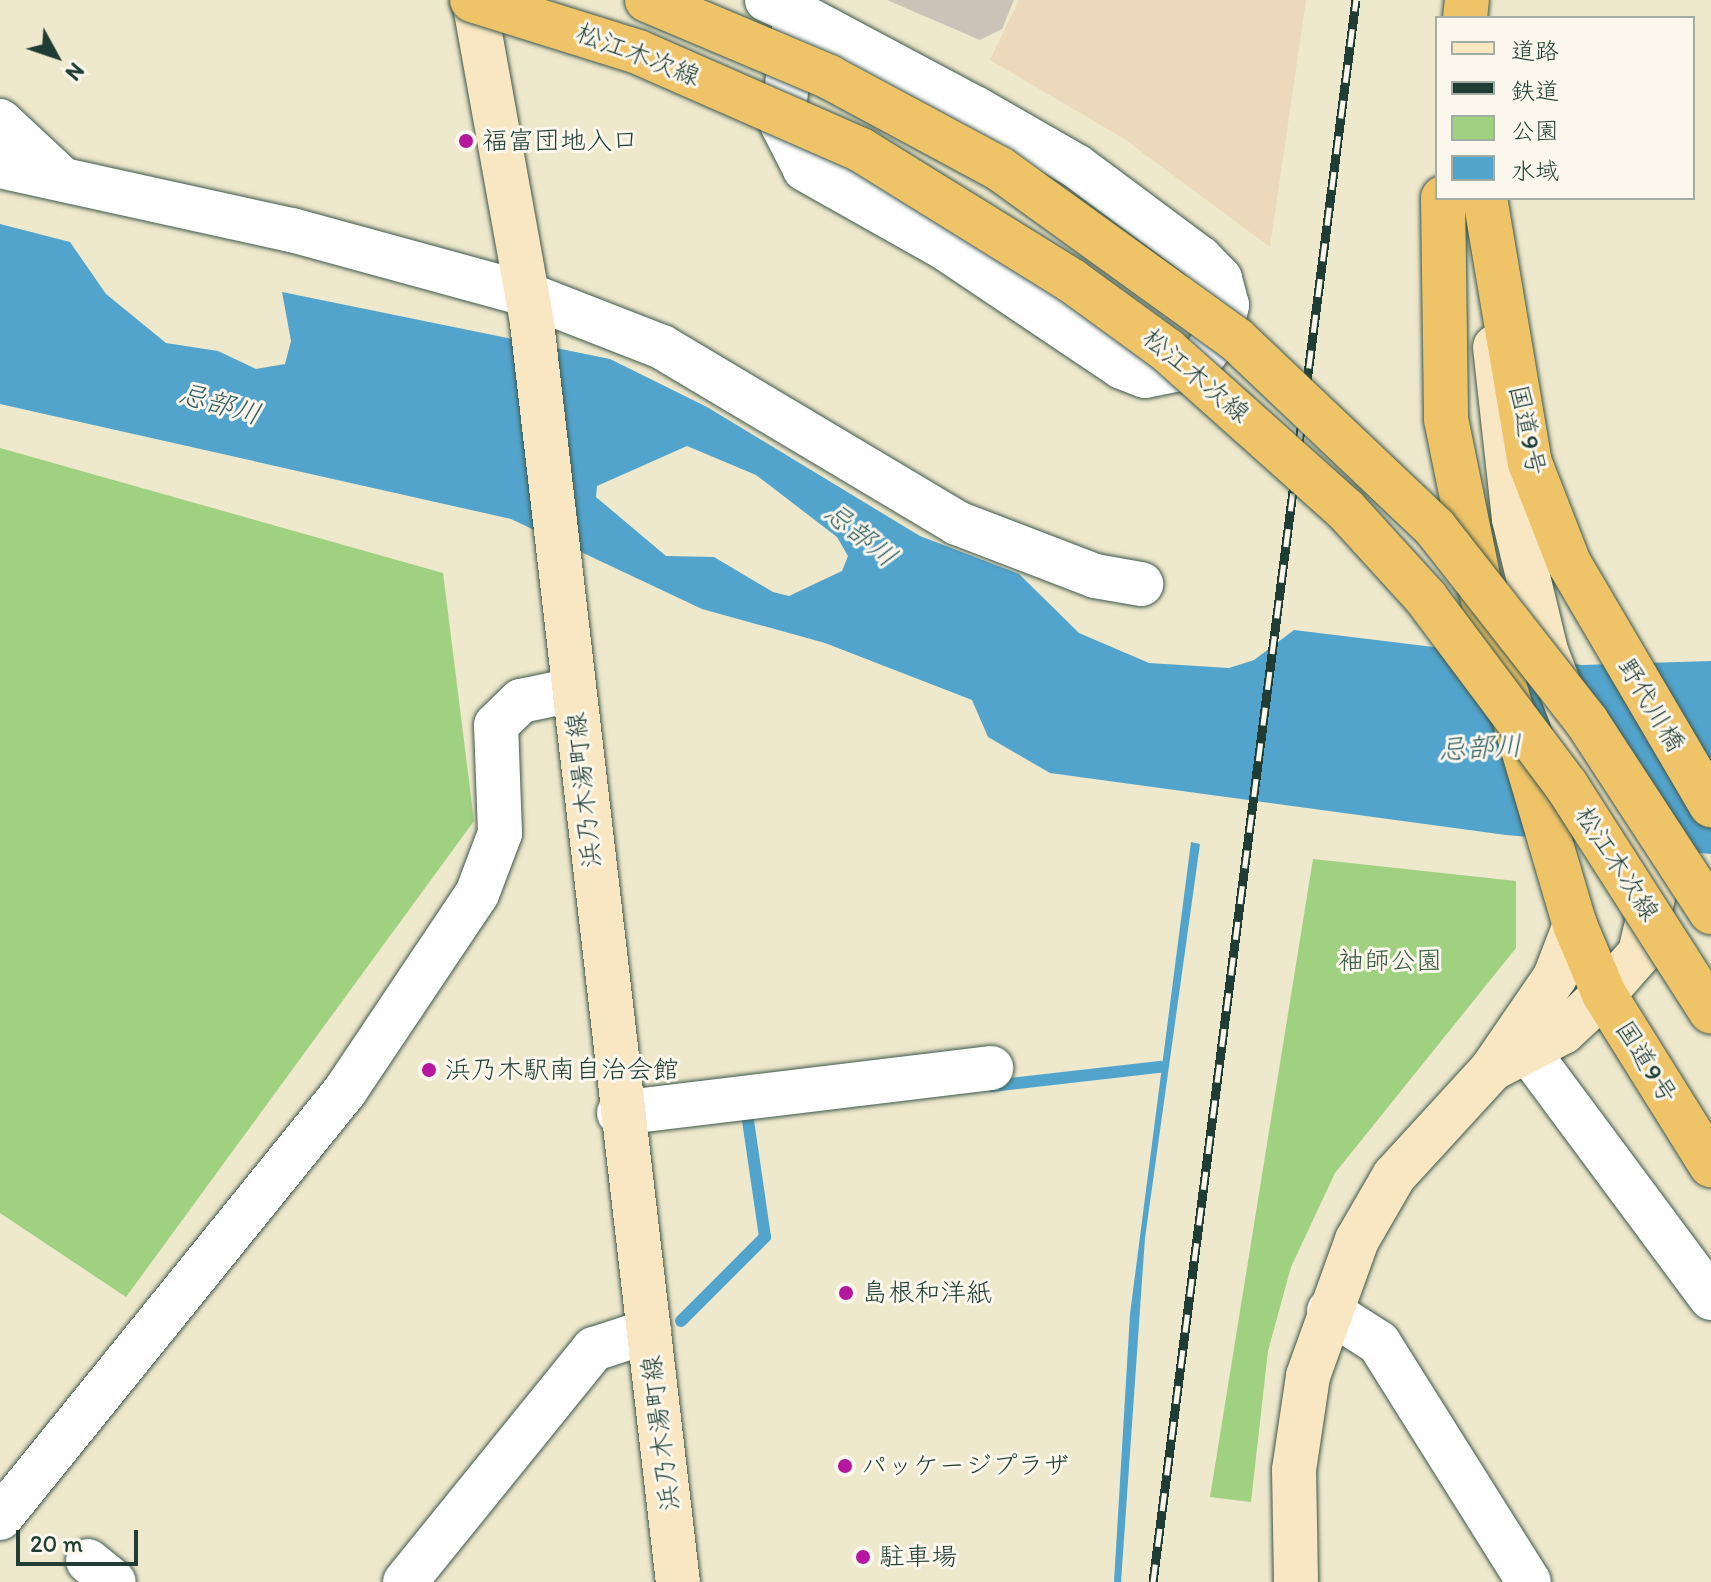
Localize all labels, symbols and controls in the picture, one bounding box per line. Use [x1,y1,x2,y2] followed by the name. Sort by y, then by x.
[16,16,96,96] north arrow
[1435,16,1695,200] legend
[572,17,704,93] street label: 松江木次線
[1511,36,1559,65] text: 道路
[60,57,90,86] text: N
[1511,76,1559,105] text: 鉄道
[1511,116,1559,145] text: 公園
[482,125,638,157] place label: 福富団地入口
[457,132,475,150] marker: 福富団地入口
[1511,156,1559,185] text: 水域
[1136,322,1256,430] street label: 松江木次線
[175,375,265,431] water label: 忌部川
[1502,382,1552,478] street label: 国道9号
[818,495,904,573] water label: 忌部川
[1611,652,1691,758] street label: 野代川橋
[560,711,608,869] street label: 浜乃木湯町線
[1437,728,1523,766] water label: 忌部川
[1569,801,1665,927] street label: 松江木次線
[1338,945,1442,977] park label: 袖師公園
[1609,1015,1683,1109] street label: 国道9号
[445,1054,679,1086] place label: 浜乃木駅南自治会館
[420,1061,438,1079] marker: 浜乃木駅南自治会館
[862,1277,992,1309] place label: 島根和洋紙
[837,1284,855,1302] marker: 島根和洋紙
[636,1354,686,1512] street label: 浜乃木湯町線
[861,1450,1069,1482] place label: パッケージプラザ
[836,1457,854,1475] marker: パッケージプラザ
[20,1514,142,1564] scale bar
[30,1529,83,1558] text: 20 m
[879,1541,957,1573] place label: 駐車場
[854,1548,872,1566] marker: 駐車場

